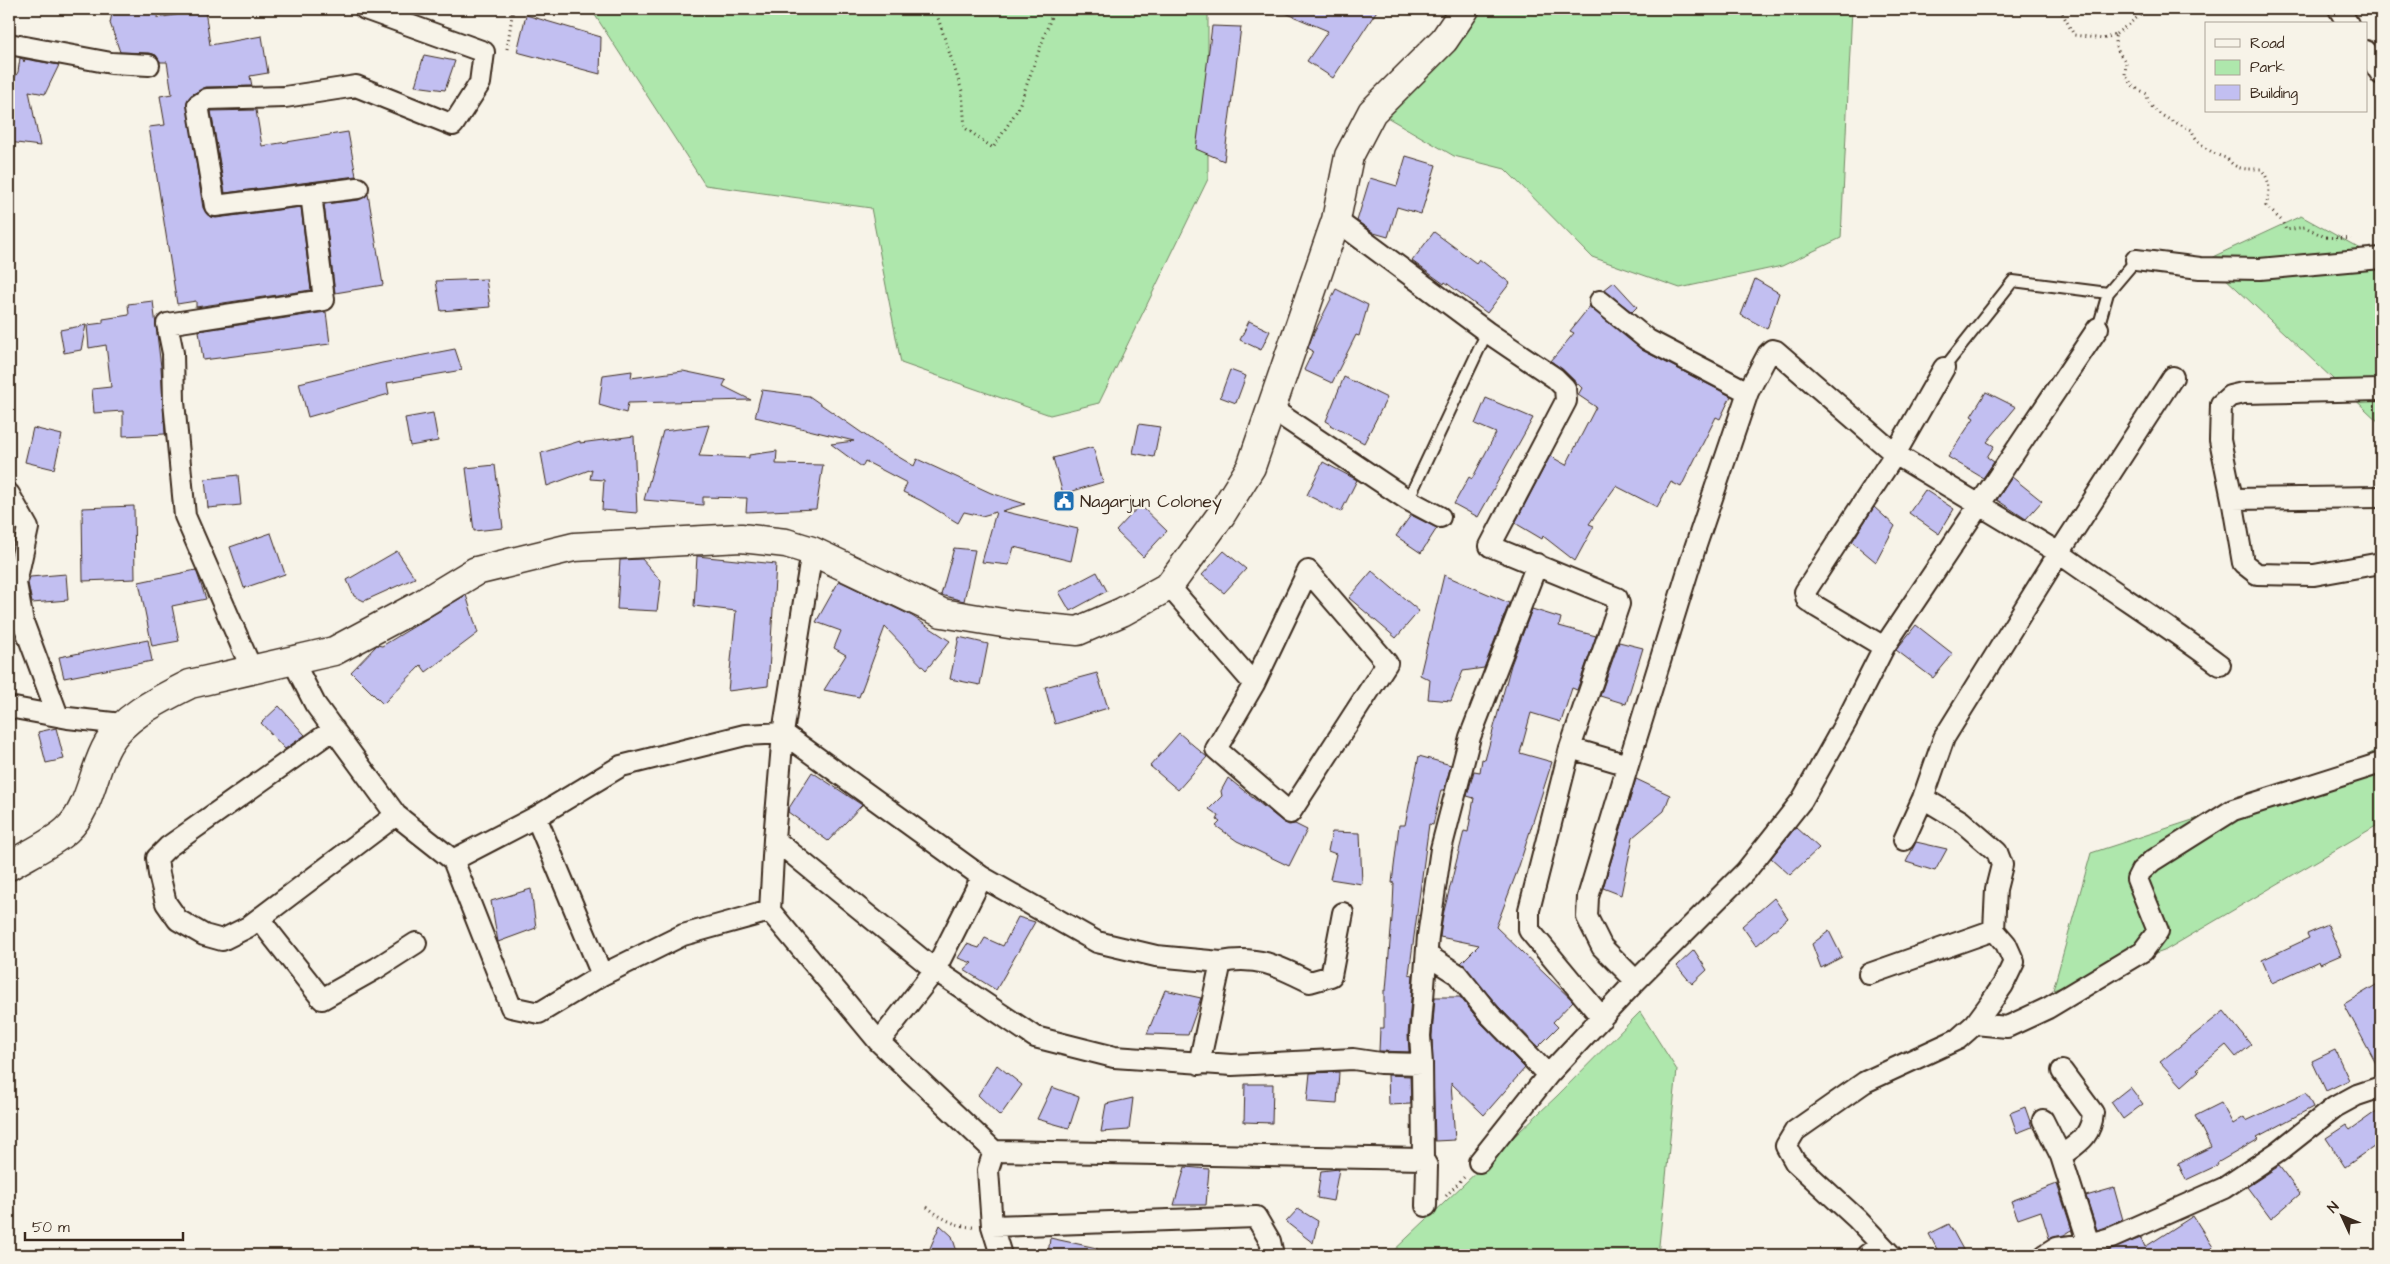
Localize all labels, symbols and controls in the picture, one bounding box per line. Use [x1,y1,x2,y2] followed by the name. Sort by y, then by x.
[2205,22,2368,112] legend
[2250,33,2285,54] text: Road
[2250,57,2285,78] text: Park
[2250,83,2298,105] text: Building
[1052,489,1076,513] public building icon: Nagarjun Coloney
[1080,489,1222,515] place label: Nagarjun Coloney
[2318,1192,2368,1242] north arrow
[2323,1197,2344,1218] text: N
[25,1209,182,1241] scale bar
[32,1217,70,1238] text: 50 m

